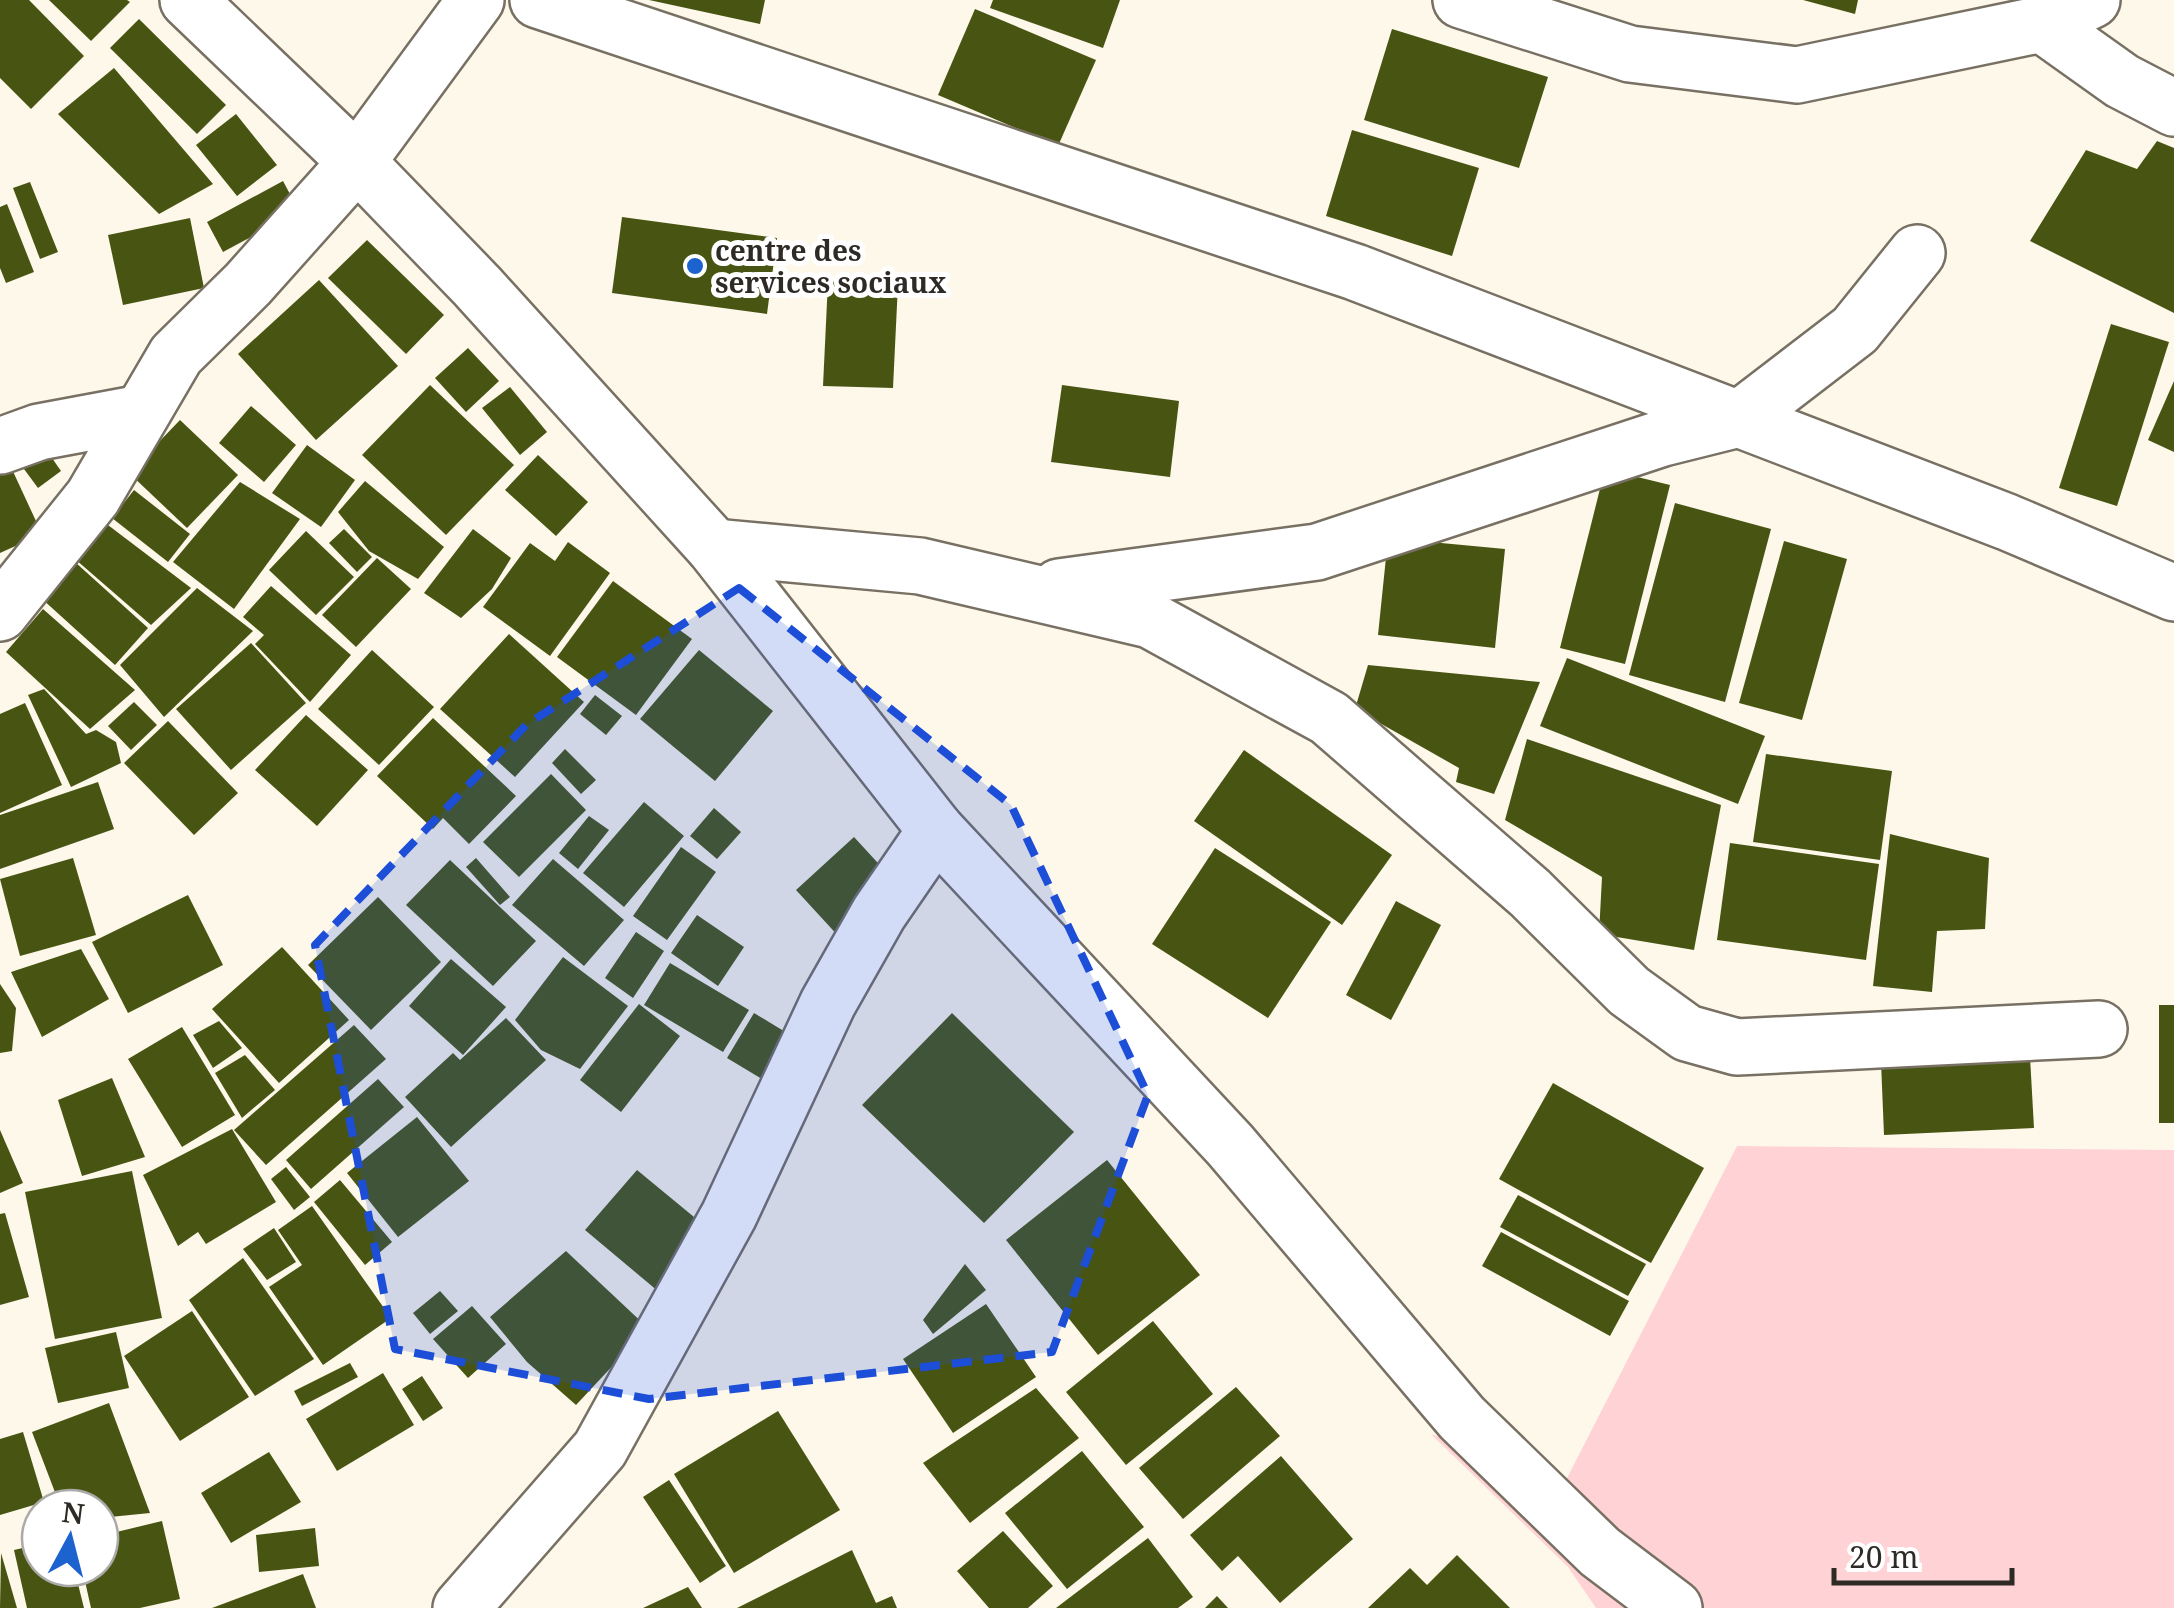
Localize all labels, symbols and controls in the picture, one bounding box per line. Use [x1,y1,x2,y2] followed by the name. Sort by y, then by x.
[715,231,946,301] place label: centre des services sociaux
[684,255,706,277] marker: centre des services sociaux
[20,1488,120,1588] north arrow
[60,1492,86,1532] text: N
[1834,1523,2012,1585] scale bar
[1849,1536,1919,1577] text: 20 m

